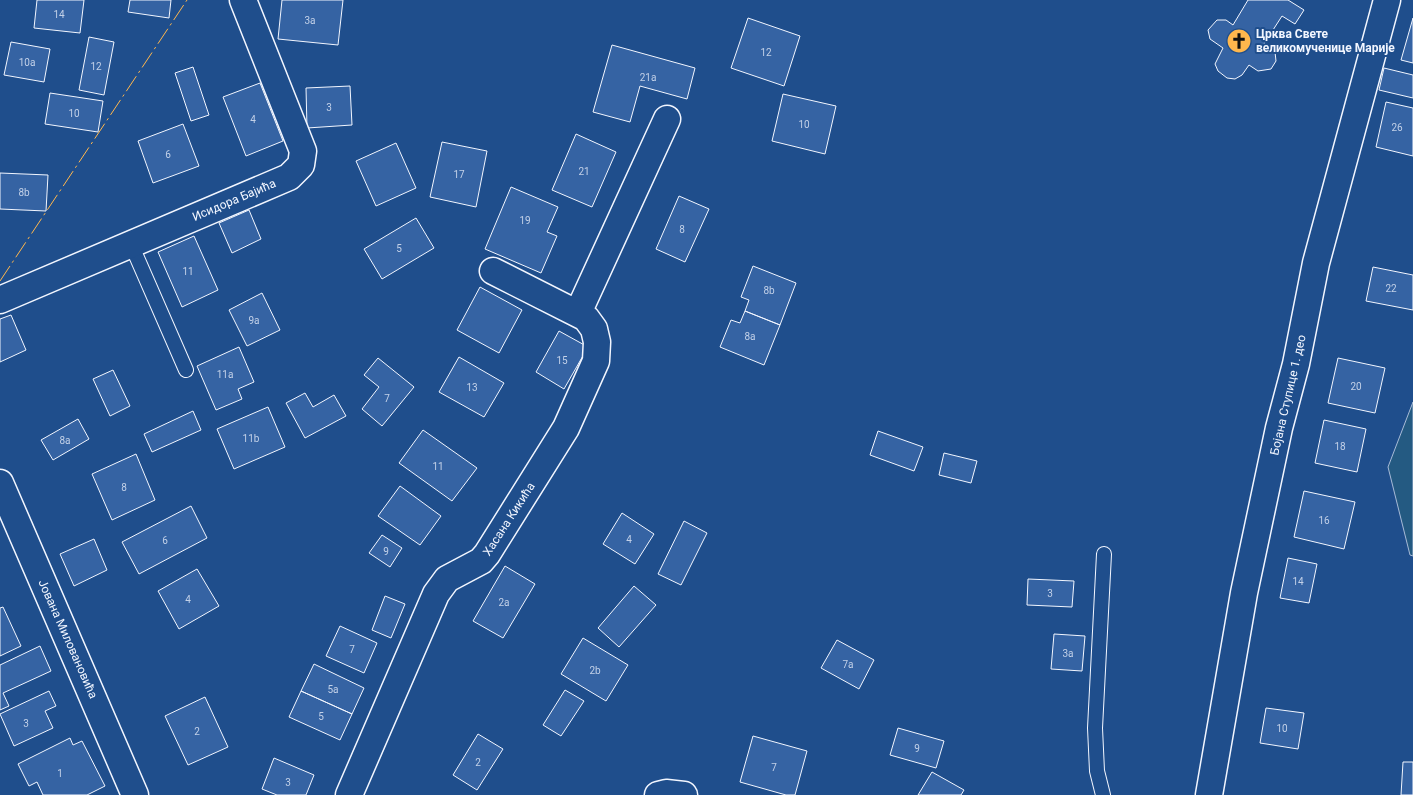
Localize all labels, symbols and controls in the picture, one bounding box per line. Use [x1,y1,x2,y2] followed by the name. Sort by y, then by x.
[53,9,65,20] house number: 14
[304,15,316,26] house number: 3a
[1256,27,1395,55] place label: Црква Свете великомученице Марије
[1226,28,1252,54] church icon: Црква Свете великомученице Марије
[760,47,772,58] house number: 12
[19,57,35,68] house number: 10a
[90,61,102,72] house number: 12
[640,72,656,83] house number: 21a
[326,102,332,113] house number: 3
[68,108,80,119] house number: 10
[250,114,256,125] house number: 4
[798,119,810,130] house number: 10
[1391,122,1403,133] house number: 26
[165,149,171,160] house number: 6
[578,166,590,177] house number: 21
[453,169,465,180] house number: 17
[190,176,278,224] street label: Исидора Бајића
[18,187,30,198] house number: 8b
[519,215,531,226] house number: 19
[679,224,685,235] house number: 8
[396,243,402,254] house number: 5
[182,266,194,277] house number: 11
[1385,283,1397,294] house number: 22
[763,285,775,296] house number: 8b
[248,315,260,326] house number: 9a
[744,331,756,342] house number: 8a
[1267,333,1309,457] street label: Бојана Ступице 1. део
[556,355,568,366] house number: 15
[217,369,233,380] house number: 11a
[1350,381,1362,392] house number: 20
[466,382,478,393] house number: 13
[384,393,390,404] house number: 7
[243,433,260,444] house number: 11b
[59,435,71,446] house number: 8a
[1334,441,1346,452] house number: 18
[432,461,444,472] house number: 11
[480,480,538,558] street label: Хасана Кикића
[121,482,127,493] house number: 8
[1318,515,1330,526] house number: 16
[626,534,632,545] house number: 4
[162,535,168,546] house number: 6
[383,546,389,557] house number: 9
[1292,576,1304,587] house number: 14
[35,577,101,701] street label: Јована Миловановића
[1047,588,1053,599] house number: 3
[185,594,191,605] house number: 4
[498,597,510,608] house number: 2a
[349,644,355,655] house number: 7
[1062,648,1074,659] house number: 3a
[842,659,854,670] house number: 7a
[589,665,601,676] house number: 2b
[327,684,339,695] house number: 5a
[318,711,324,722] house number: 5
[23,718,29,729] house number: 3
[1276,723,1288,734] house number: 10
[194,726,200,737] house number: 2
[914,743,920,754] house number: 9
[475,757,481,768] house number: 2
[771,762,777,773] house number: 7
[57,768,63,779] house number: 1
[285,777,291,788] house number: 3

